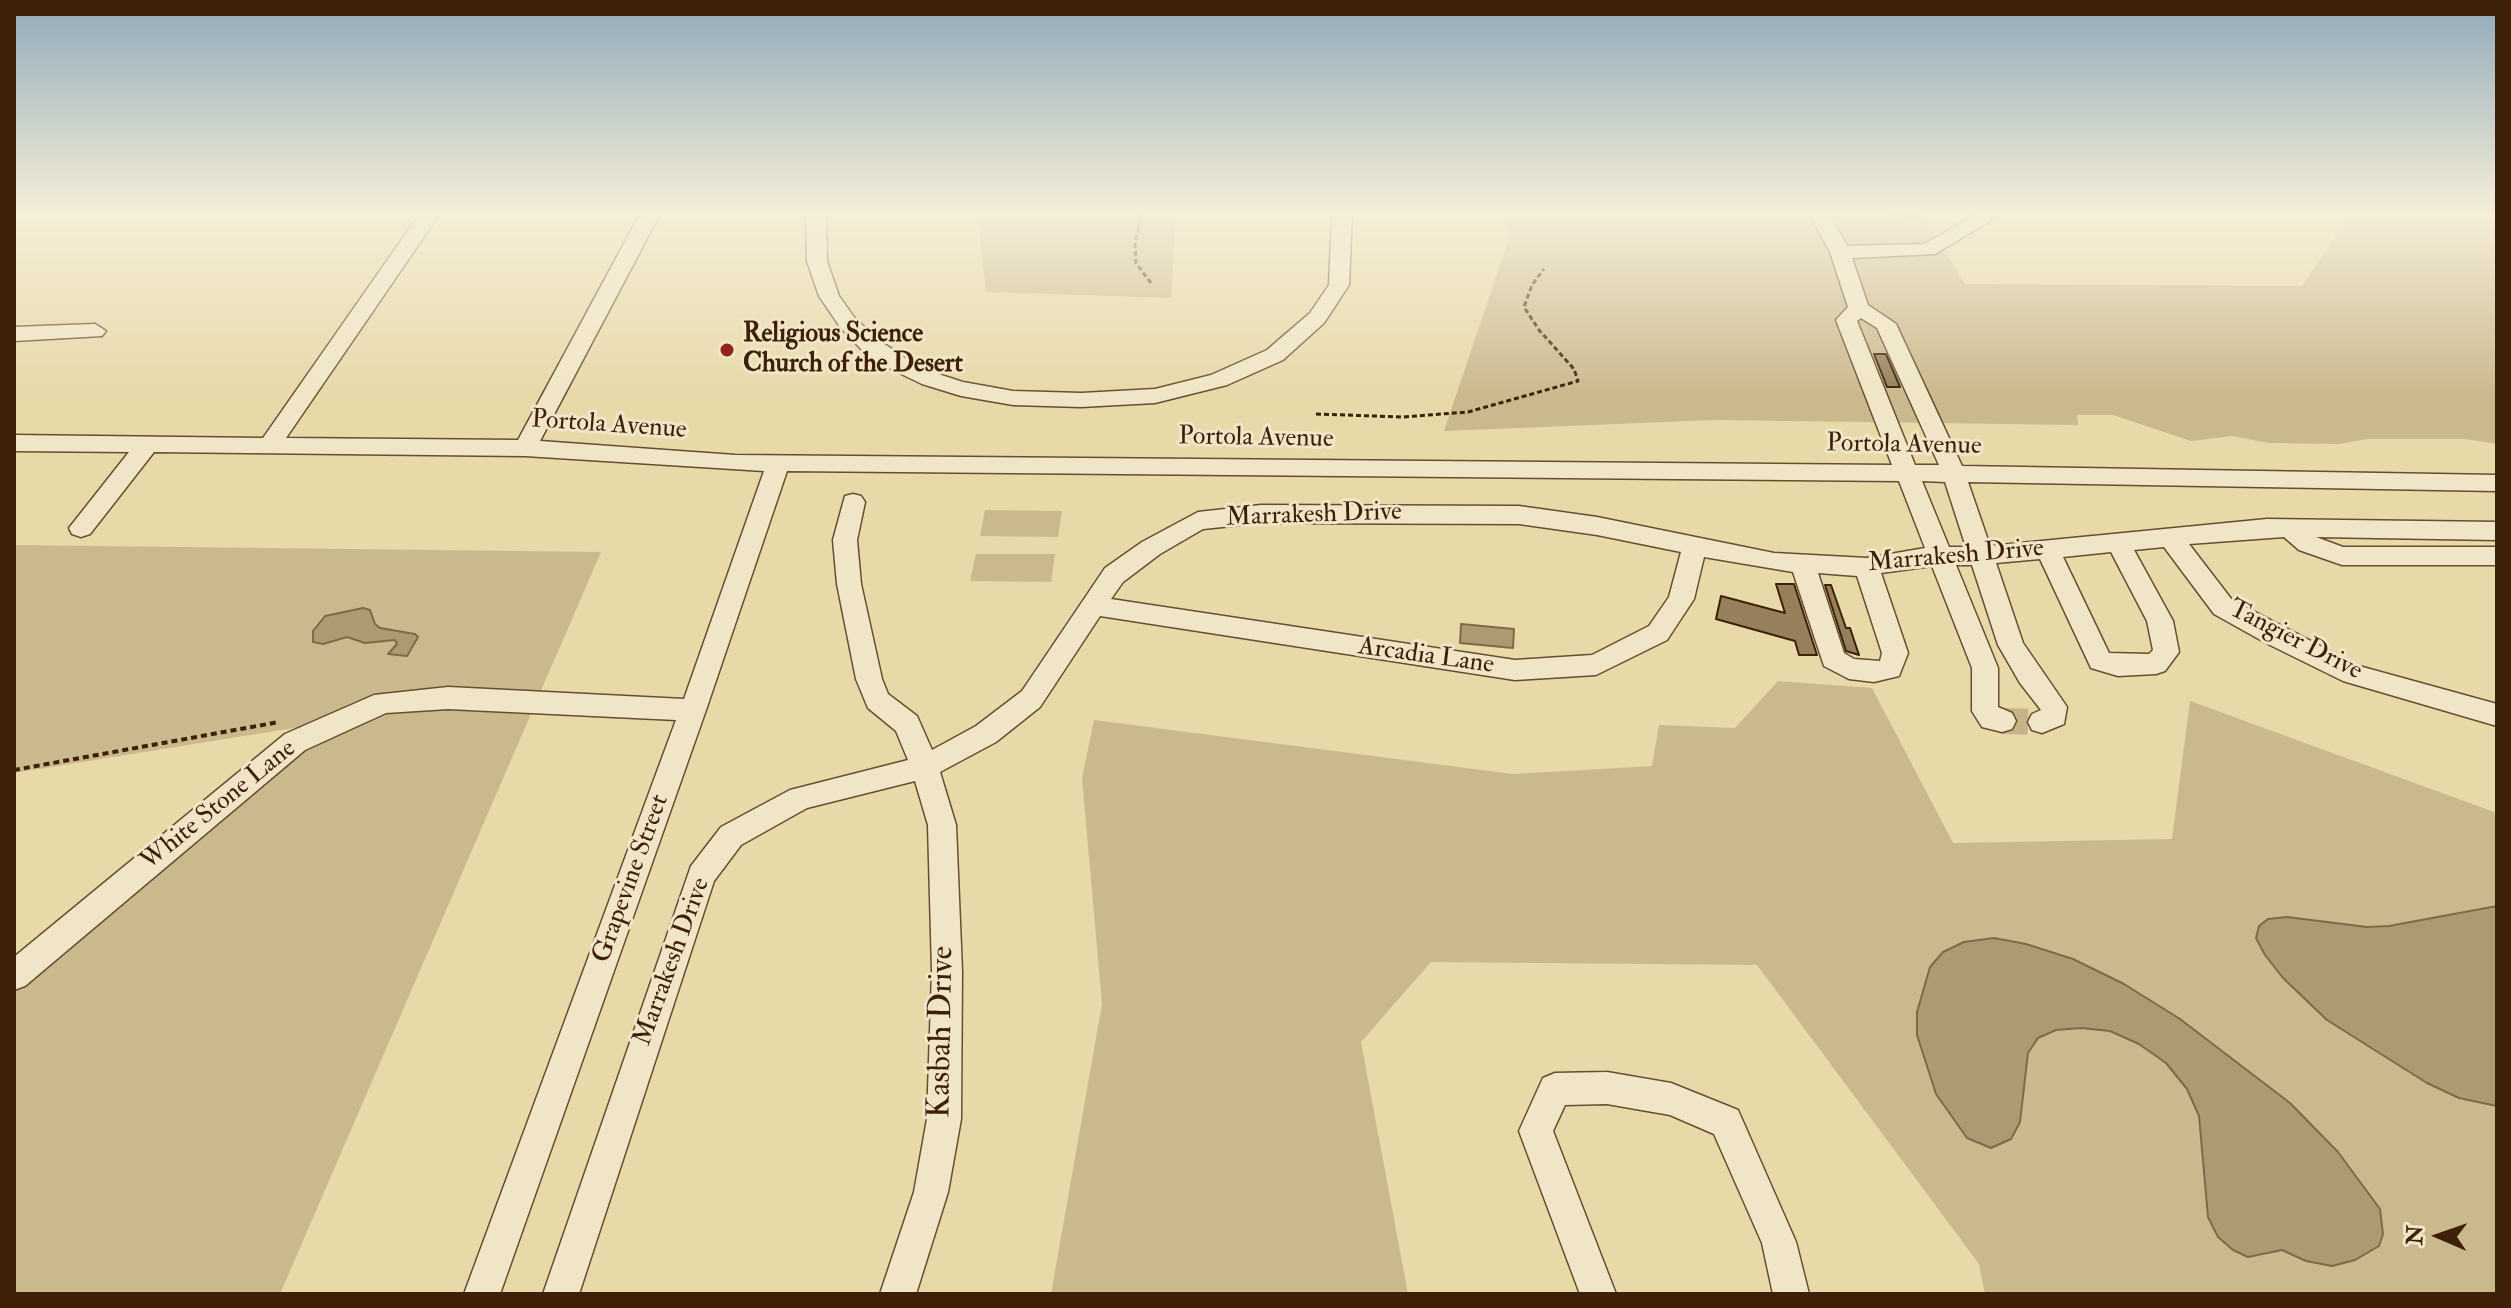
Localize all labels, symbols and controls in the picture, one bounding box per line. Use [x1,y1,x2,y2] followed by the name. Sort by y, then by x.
[743,319,963,380] place label: Religious Science Church of the Desert
[718,341,736,359] marker: Religious Science Church of the Desert
[530,405,688,447] street label: Portola Avenue
[1178,422,1334,456] street label: Portola Avenue
[1826,429,1982,463] street label: Portola Avenue
[1225,497,1403,535] street label: Marrakesh Drive
[1867,534,2045,580] street label: Marrakesh Drive
[2223,594,2367,688] street label: Tangier Drive
[1356,632,1496,682] street label: Arcadia Lane
[135,734,303,878] street label: White Stone Lane
[587,791,677,967] street label: Grapevine Street
[628,874,718,1050] street label: Marrakesh Drive
[922,946,964,1118] street label: Kasbah Drive
[2399,1196,2479,1276] north arrow
[2401,1225,2429,1246] text: N

